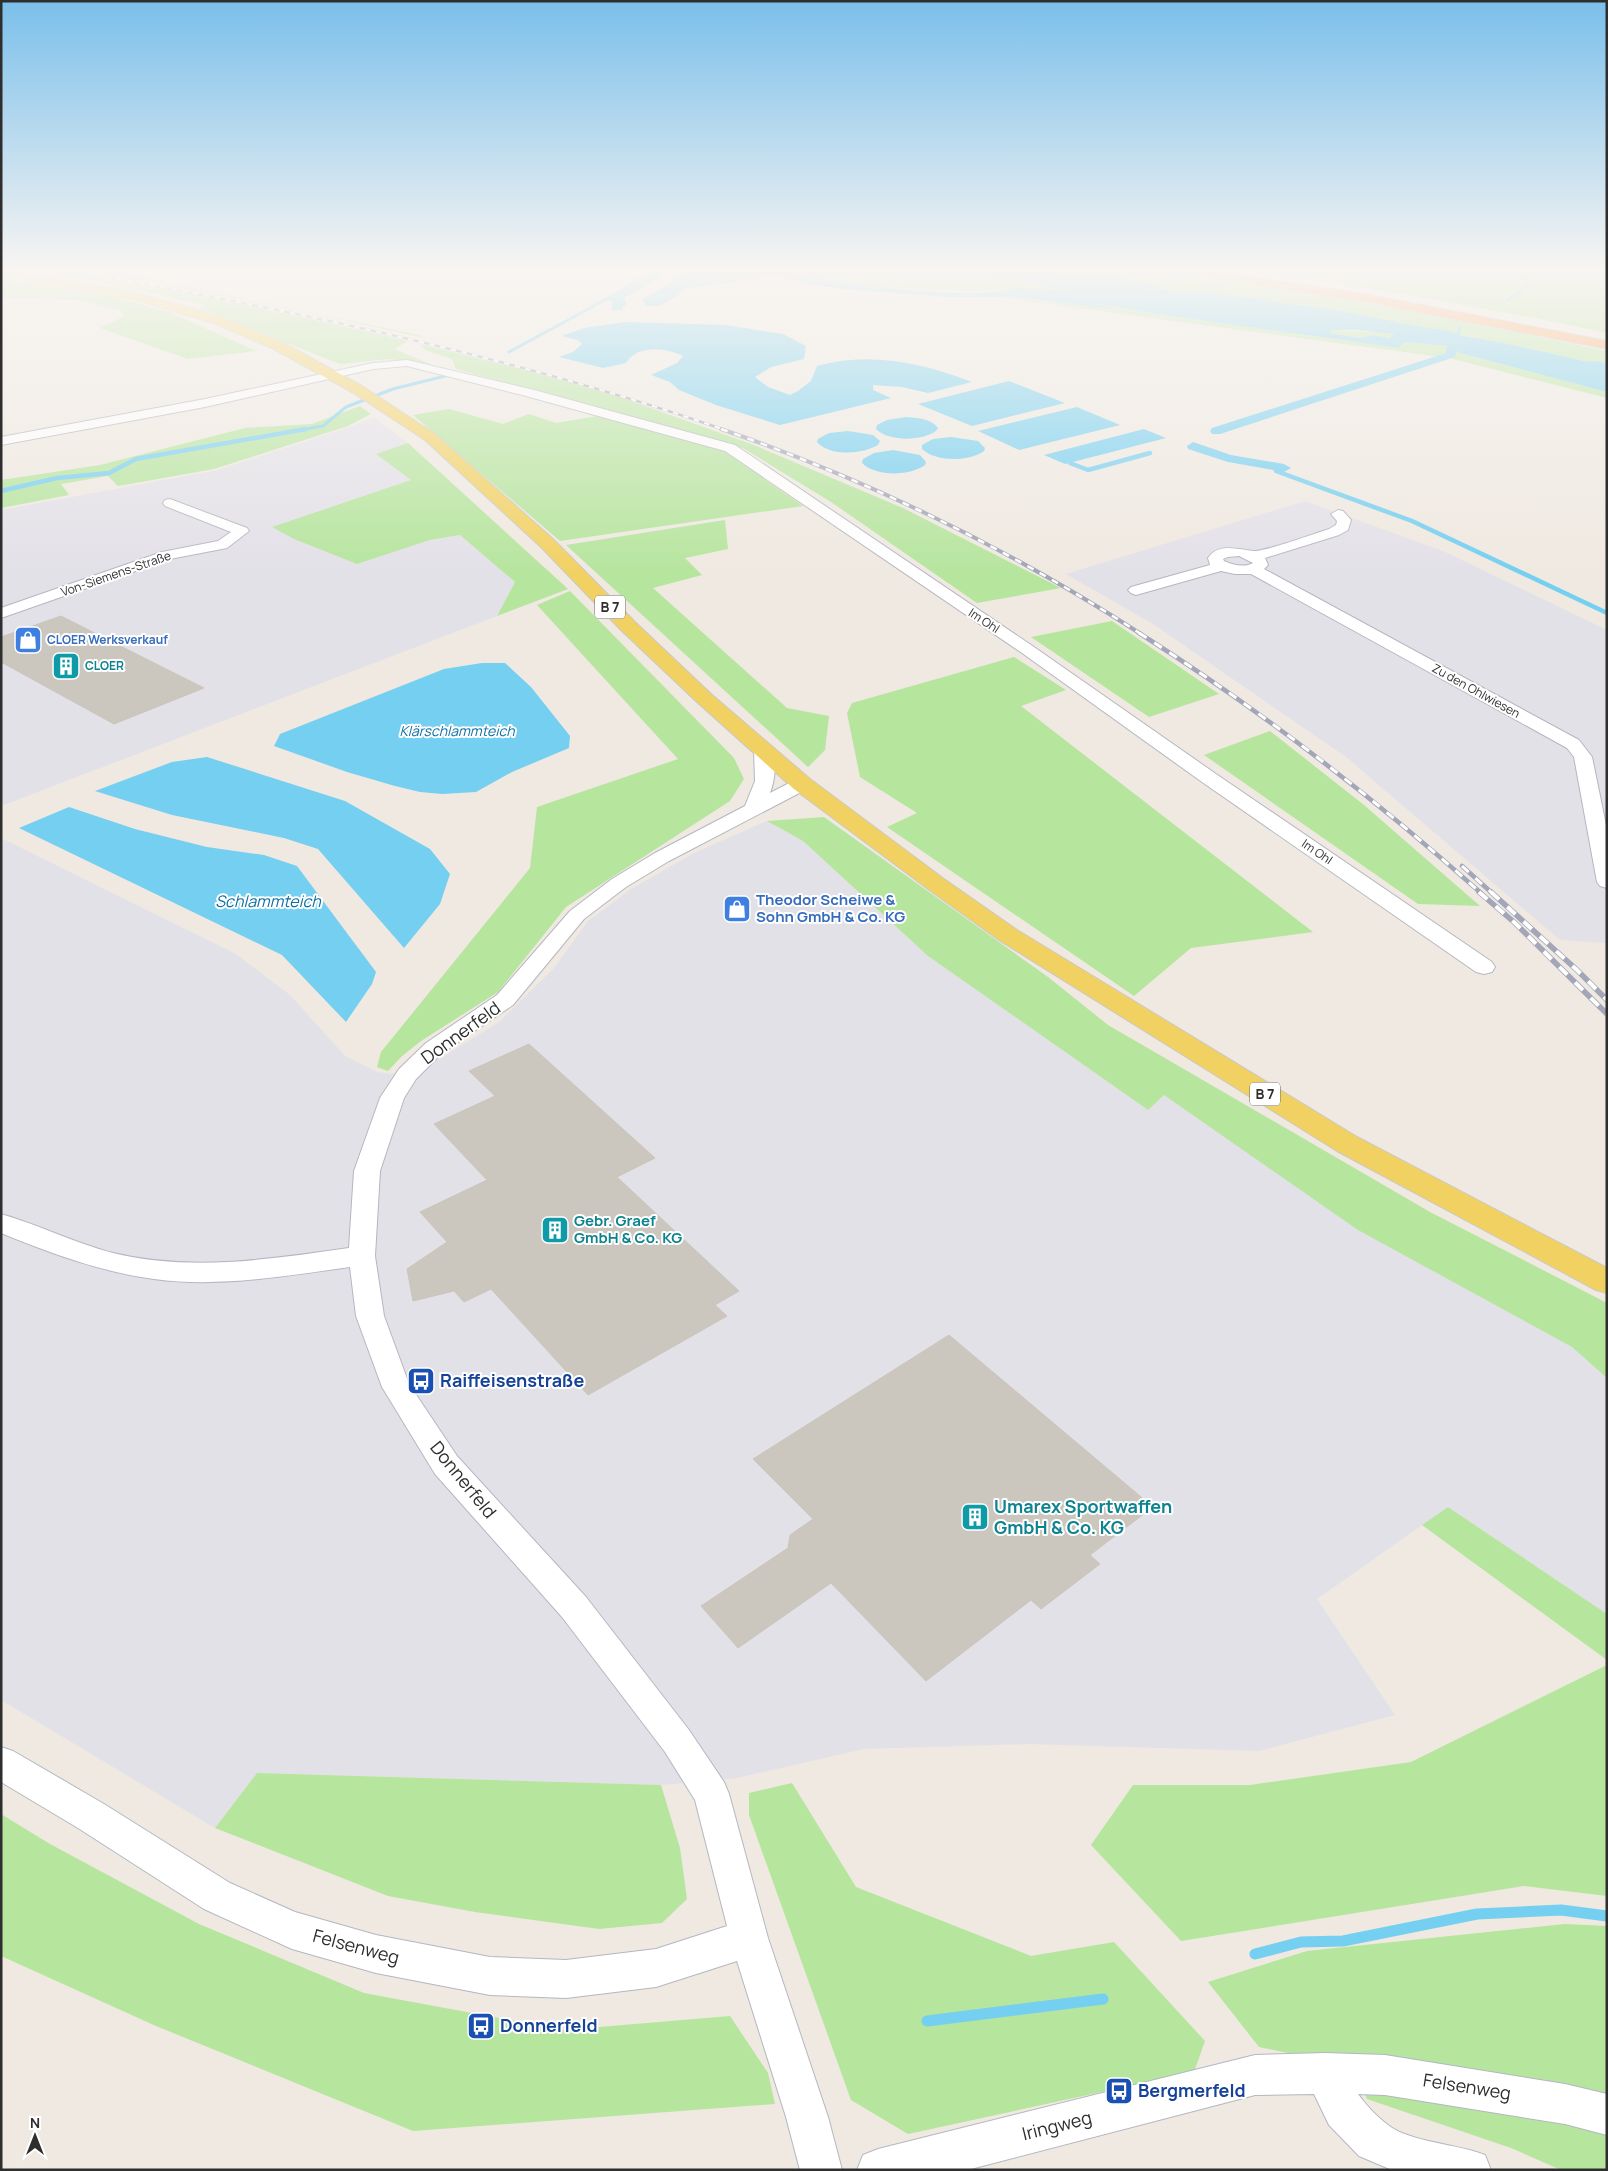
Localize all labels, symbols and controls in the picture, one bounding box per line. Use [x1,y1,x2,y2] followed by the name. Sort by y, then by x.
[59,547,173,600] street label: Von-Siemens-Straße
[595,596,625,618] road number: B 7
[965,604,1003,637] street label: Im Ohl
[13,625,43,655] shop icon: CLOER Werksverkauf
[47,631,168,648] place label: CLOER Werksverkauf
[51,651,81,681] building icon: CLOER
[85,657,124,674] place label: CLOER
[1429,659,1523,722] street label: Zu den Ohlwiesen
[399,721,515,740] water label: Klärschlammteich
[1298,835,1336,868] street label: Im Ohl
[756,889,905,927] place label: Theodor Scheiwe & Sohn GmbH & Co. KG
[215,890,321,912] water label: Schlammteich
[722,894,752,924] shop icon: Theodor Scheiwe & Sohn GmbH & Co. KG
[416,995,505,1069] street label: Donnerfeld
[1250,1082,1280,1106] road number: B 7
[574,1210,682,1248] place label: Gebr. Graef GmbH & Co. KG
[540,1215,570,1245] building icon: Gebr. Graef GmbH & Co. KG
[406,1366,436,1396] bus stop icon: Raiffeisenstraße
[440,1368,585,1392] place label: Raiffeisenstraße
[425,1436,502,1523] street label: Donnerfeld
[994,1494,1172,1539] place label: Umarex Sportwaffen GmbH & Co. KG
[960,1502,990,1532] building icon: Umarex Sportwaffen GmbH & Co. KG
[310,1923,402,1969] street label: Felsenweg
[466,2011,496,2041] bus stop icon: Donnerfeld
[500,2013,598,2037] place label: Donnerfeld
[1422,2067,1513,2105] street label: Felsenweg
[1104,2076,1134,2106] bus stop icon: Bergmerfeld
[1138,2078,1246,2102] place label: Bergmerfeld
[1019,2105,1094,2145] street label: Iringweg
[10,2111,60,2161] north arrow
[30,2113,40,2132] text: N

